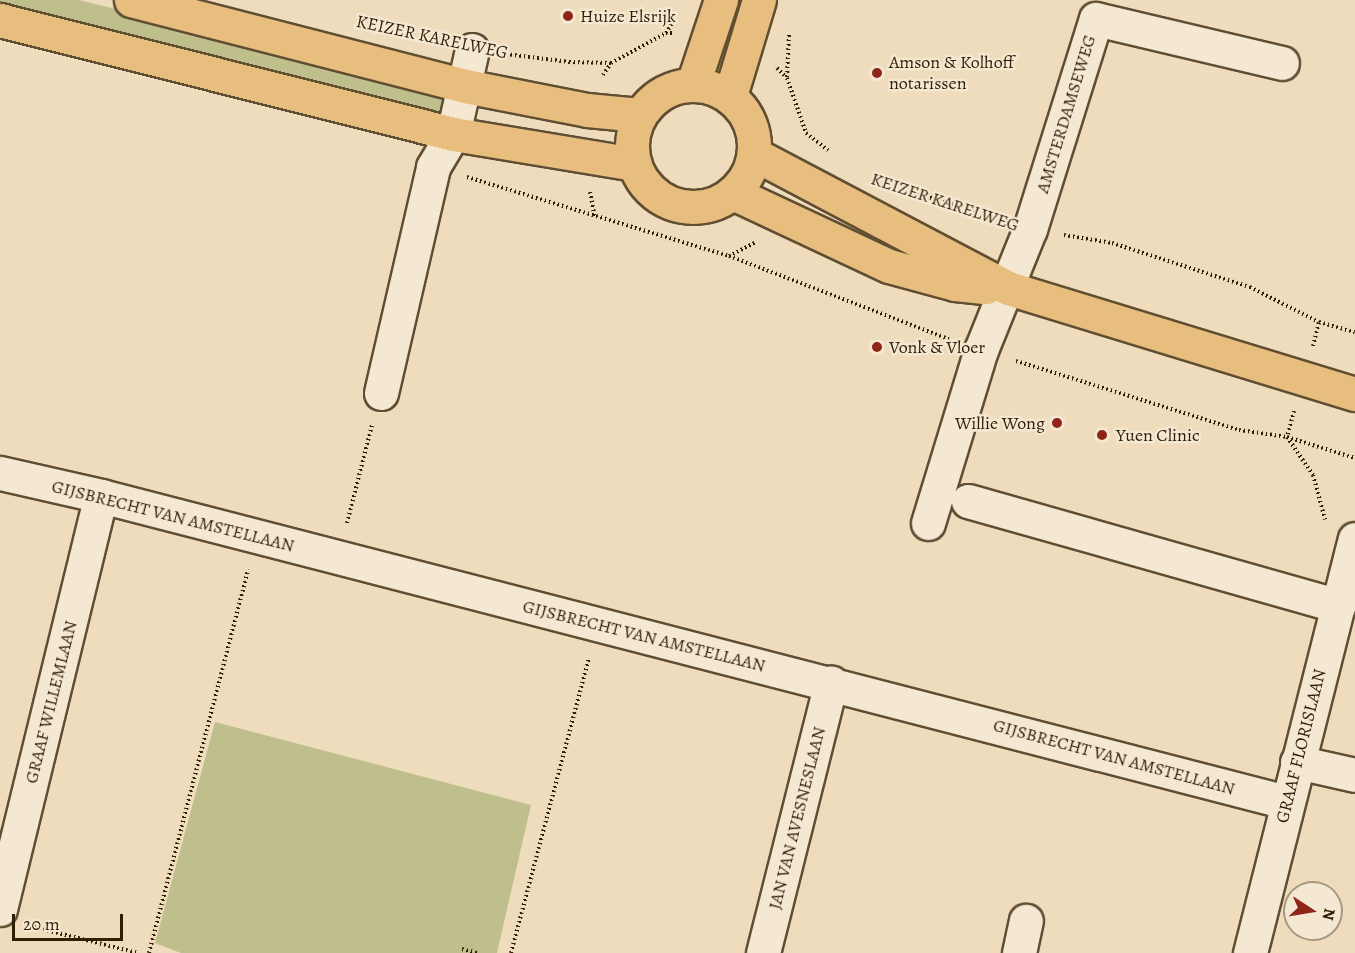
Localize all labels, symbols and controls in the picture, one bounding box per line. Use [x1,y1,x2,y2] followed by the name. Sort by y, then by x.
[580,5,676,27] place label: Huize Elsrijk
[561,9,575,23] marker: Huize Elsrijk
[354,10,510,64] street label: KEIZER KARELWEG
[1032,32,1100,196] street label: AMSTERDAMSEWEG
[889,52,1014,94] place label: Amson & Kolhoff notarissen
[870,66,884,80] marker: Amson & Kolhoff notarissen
[868,168,1022,236] street label: KEIZER KARELWEG
[889,336,985,358] place label: Vonk & Vloer
[870,340,884,354] marker: Vonk & Vloer
[955,412,1045,434] place label: Willie Wong
[1050,416,1064,430] marker: Willie Wong
[1116,424,1200,446] place label: Yuen Clinic
[1093,426,1111,444] marker: Yuen Clinic
[50,475,296,557] street label: GIJSBRECHT VAN AMSTELLAAN
[521,595,767,677] street label: GIJSBRECHT VAN AMSTELLAAN
[20,618,82,786] street label: GRAAF WILLEMLAAN
[1271,667,1331,825] street label: GRAAF FLORISLAAN
[991,714,1237,800] street label: GIJSBRECHT VAN AMSTELLAAN
[764,724,830,912] street label: JAN VAN AVESNESLAAN
[1283,881,1343,941] north arrow
[15,902,126,940] scale bar
[1317,906,1341,922] text: N
[23,912,60,936] text: 20 m

